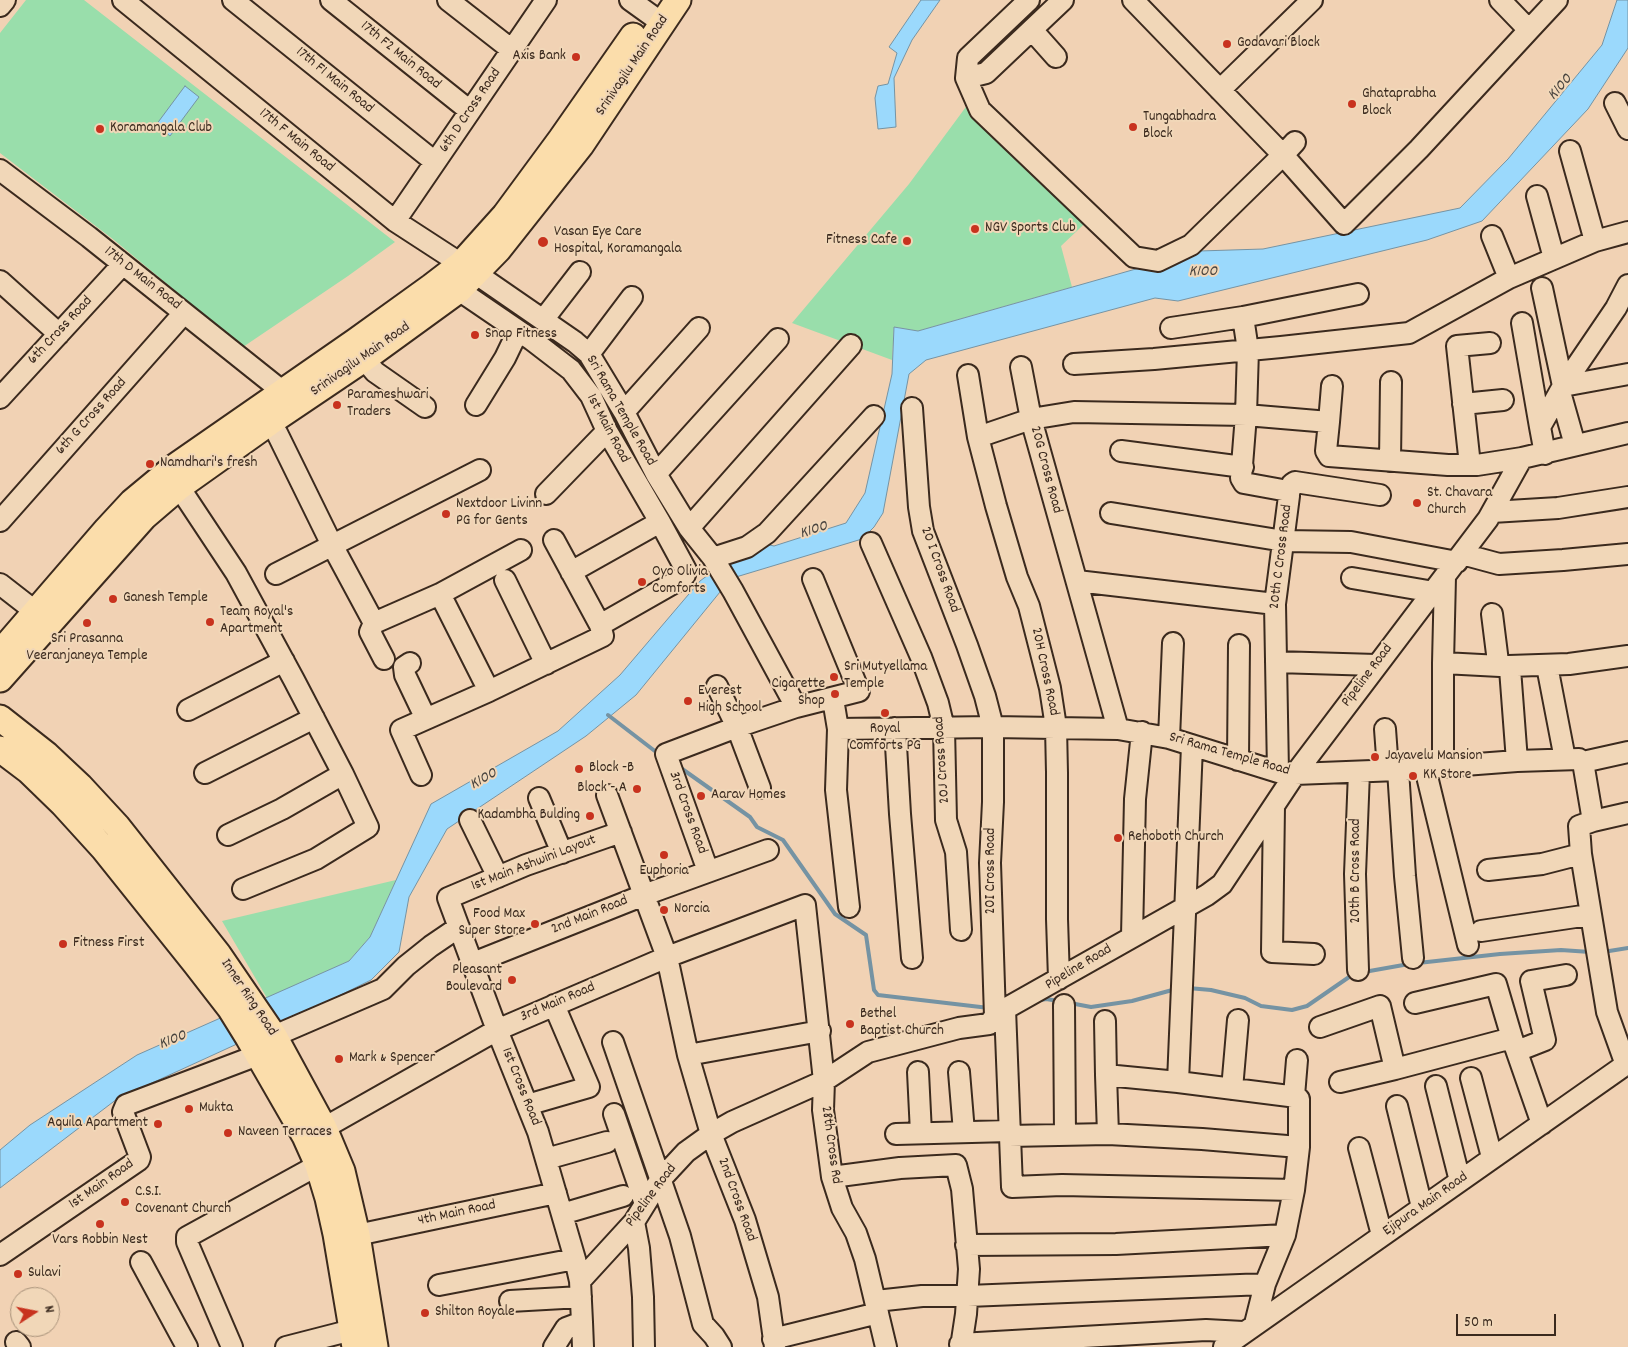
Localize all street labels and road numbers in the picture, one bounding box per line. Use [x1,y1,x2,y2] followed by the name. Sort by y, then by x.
[593,12,673,120] street label: Srinivagilu Main Road
[356,18,444,94] street label: 17th F2 Main Road
[291,44,377,118] street label: 17th F1 Main Road
[436,65,506,157] street label: 6th D Cross Road
[255,105,337,177] street label: 17th F Main Road
[100,243,184,315] street label: 17th D Main Road
[25,293,97,369] street label: 6th Cross Road
[308,319,414,401] street label: Srinivagilu Main Road
[581,352,659,470] street label: Sri Rama Temple Road
[53,375,131,459] street label: 6th G Cross Road
[581,391,633,467] street label: 1st Main Road
[1025,424,1065,516] street label: 20G Cross Road
[1267,504,1297,610] street label: 20th C Cross Road
[915,525,963,615] street label: 20 I Cross Road
[1026,626,1062,718] street label: 20H Cross Road
[1338,641,1398,711] street label: Pipeline Road
[931,716,955,804] street label: 20J Cross Road
[1166,729,1292,781] street label: Sri Rama Temple Road
[664,769,710,857] street label: 3rd Cross Road
[1348,819,1366,923] street label: 20th B Cross Road
[983,828,1001,914] street label: 20I Cross Road
[469,832,599,896] street label: 1st Main Ashwini Layout
[549,892,631,940] street label: 2nd Main Road
[1042,941,1116,995] street label: Pipeline Road
[216,956,280,1040] street label: Inner Ring Road
[518,979,598,1027] street label: 3rd Main Road
[496,1045,544,1129] street label: 1st Cross Road
[816,1105,844,1185] street label: 28th Cross Rd
[66,1156,138,1214] street label: 1st Main Road
[713,1156,759,1244] street label: 2nd Cross Road
[622,1161,682,1231] street label: Pipeline Road
[1380,1169,1472,1241] street label: Ejipura Main Road
[416,1197,498,1231] street label: 4th Main Road

